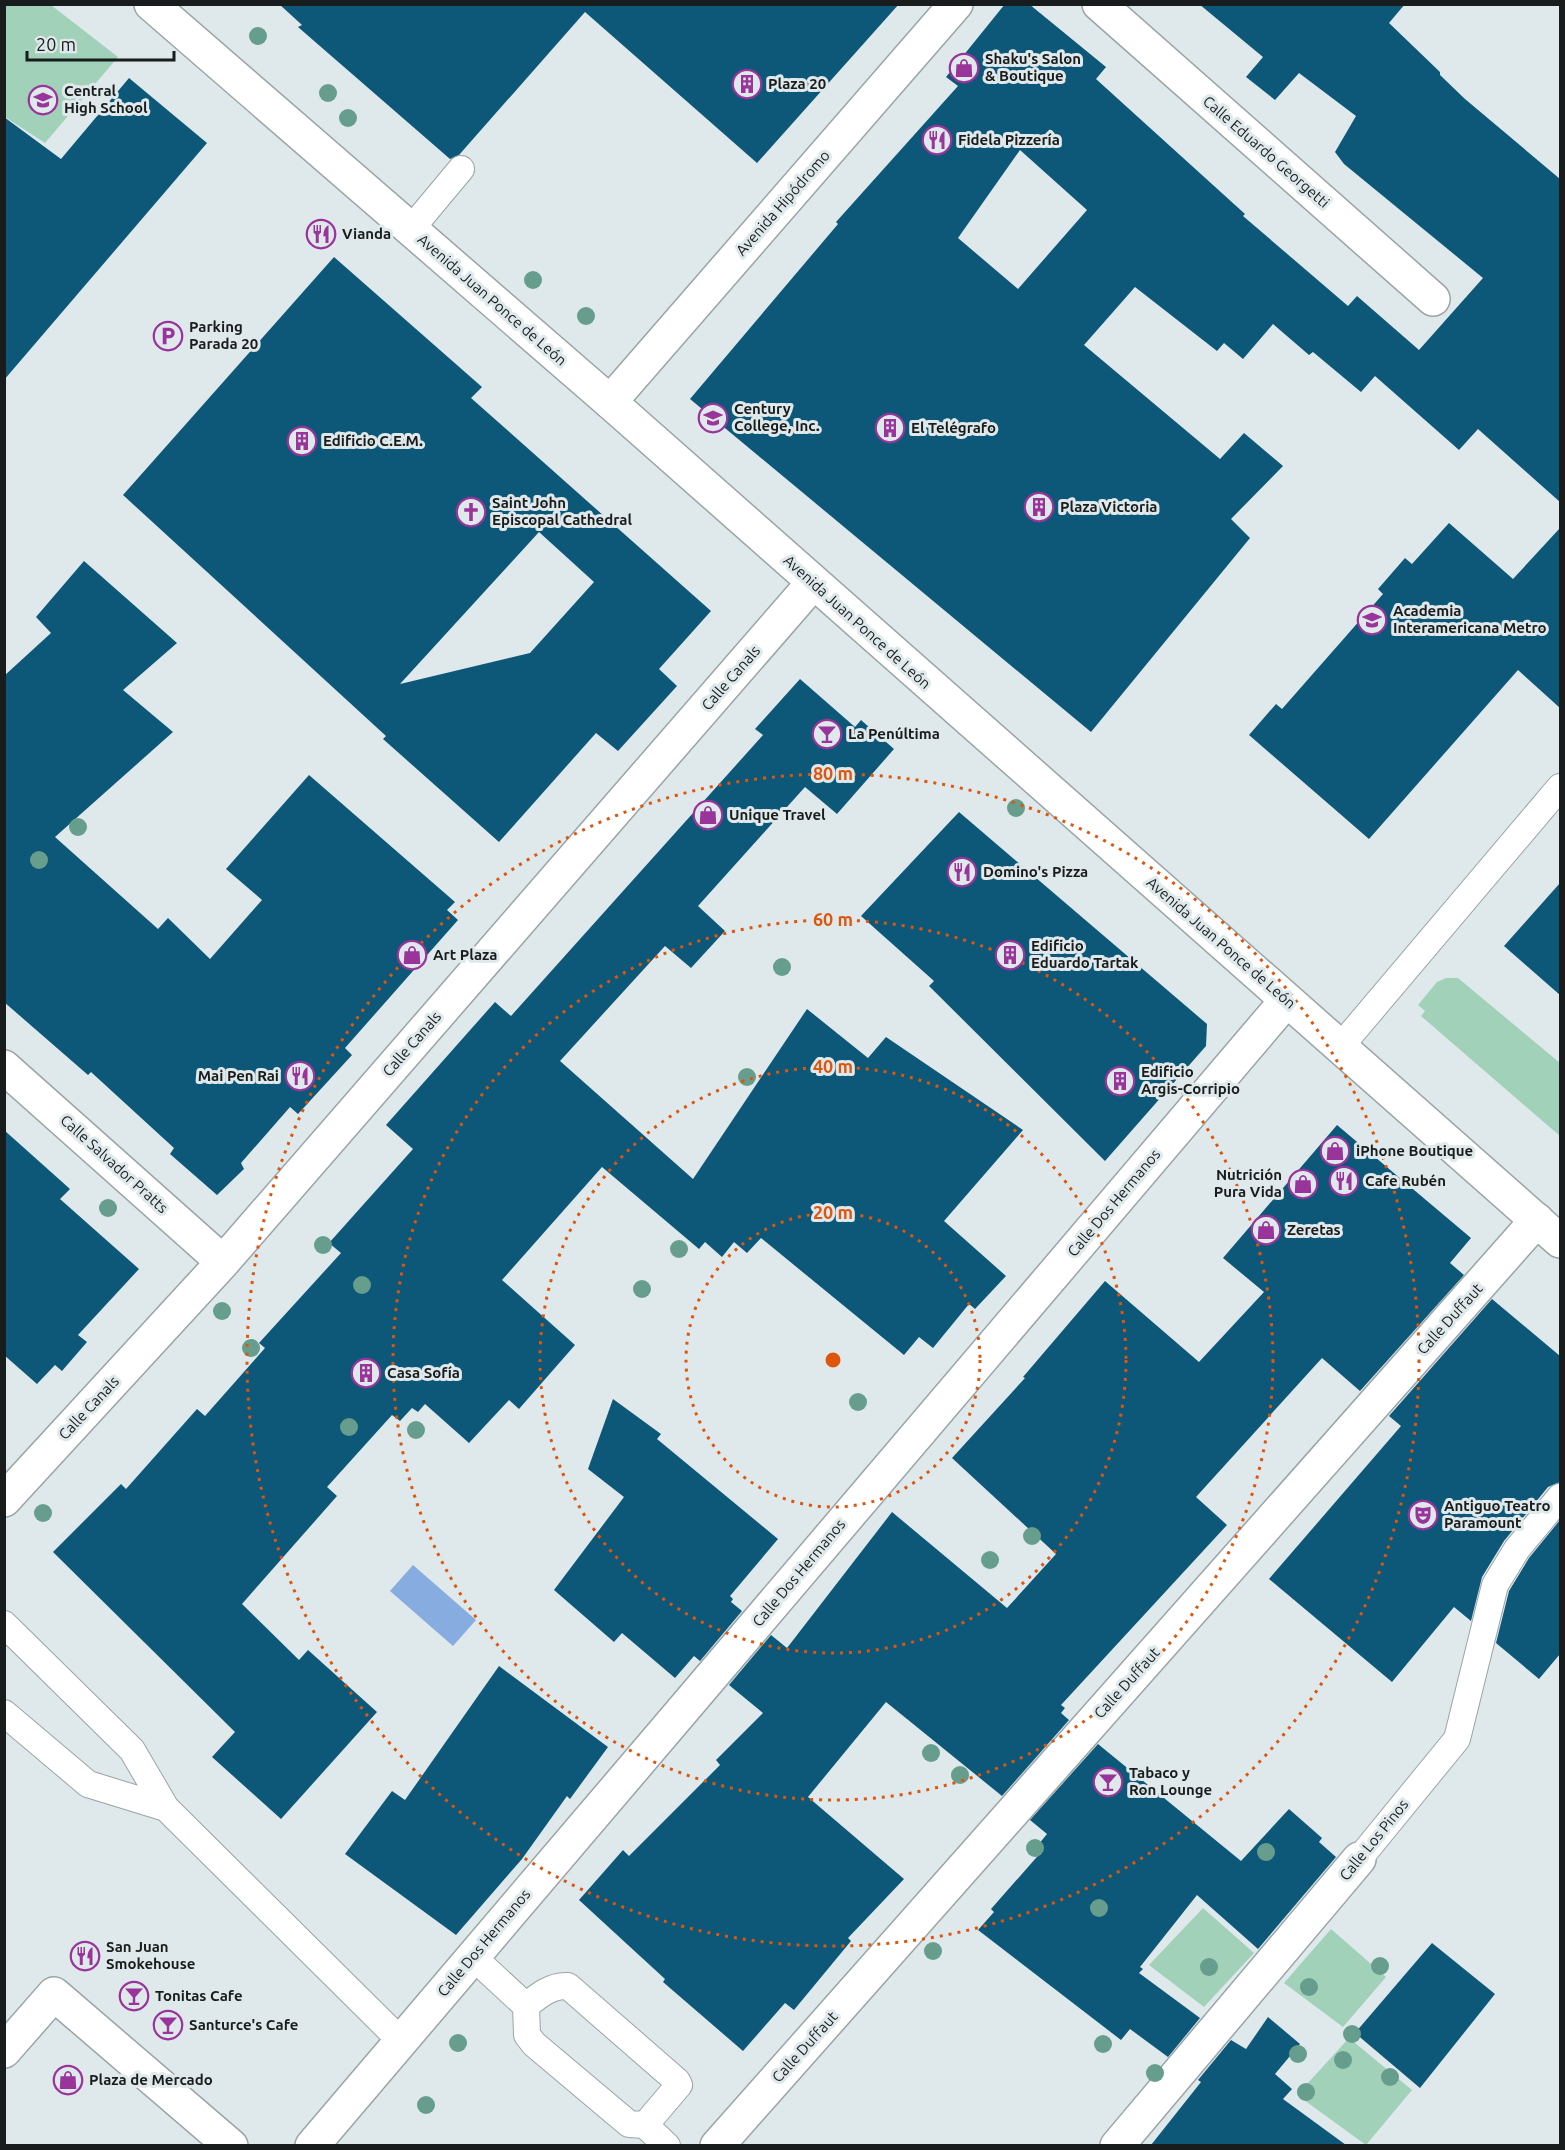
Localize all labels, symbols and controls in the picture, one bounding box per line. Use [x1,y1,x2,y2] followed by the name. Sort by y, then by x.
[27,24,174,62] scale bar
[36,34,76,54] text: 20 m
[985,50,1081,84] place label: Shaku's Salon & Boutique
[948,52,980,84] shop icon: Shaku's Salon & Boutique
[731,68,763,100] building icon: Plaza 20
[768,75,826,92] place label: Plaza 20
[64,82,148,116] place label: Central High School
[27,84,59,116] school or university icon: Central High School
[1200,92,1333,211] street label: Calle Eduardo Georgetti
[921,124,953,156] restaurant icon: Fidela Pizzería
[958,131,1060,148] place label: Fidela Pizzería
[732,147,833,259] street label: Avenida Hipódromo
[305,218,337,250] restaurant icon: Vianda
[342,225,391,242] place label: Vianda
[415,230,570,369] street label: Avenida Juan Ponce de León
[189,318,258,352] place label: Parking Parada 20
[152,320,184,352] parking icon: Parking Parada 20
[734,400,820,434] place label: Century College, Inc.
[697,402,729,434] school or university icon: Century College, Inc.
[874,412,906,444] building icon: El Telégrafo
[911,419,996,436] place label: El Telégrafo
[286,425,318,457] building icon: Edificio C.E.M.
[323,432,423,449] place label: Edificio C.E.M.
[1023,491,1055,523] building icon: Plaza Victoria
[492,494,632,528] place label: Saint John Episcopal Cathedral
[455,496,487,528] church icon: Saint John Episcopal Cathedral
[1060,498,1158,515] place label: Plaza Victoria
[781,551,934,692] street label: Avenida Juan Ponce de León
[1393,602,1547,636] place label: Academia Interamericana Metro
[1356,604,1388,636] school or university icon: Academia Interamericana Metro
[698,642,763,713] street label: Calle Canals
[811,718,843,750] bar icon: La Penúltima
[848,725,940,742] place label: La Penúltima
[813,763,853,783] text: 80 m
[692,799,724,831] shop icon: Unique Travel
[729,806,826,823] place label: Unique Travel
[946,856,978,888] restaurant icon: Domino's Pizza
[983,863,1088,880] place label: Domino's Pizza
[1144,873,1299,1012] street label: Avenida Juan Ponce de León
[813,909,853,929] text: 60 m
[1031,937,1139,971] place label: Edificio Eduardo Tartak
[396,939,428,971] shop icon: Art Plaza
[994,939,1026,971] building icon: Edificio Eduardo Tartak
[433,946,497,963] place label: Art Plaza
[379,1008,444,1079] street label: Calle Canals
[813,1056,853,1076] text: 40 m
[284,1060,316,1092] restaurant icon: Mai Pen Rai
[1141,1063,1240,1097] place label: Edificio Argis-Corripio
[1104,1065,1136,1097] building icon: Edificio Argis-Corripio
[198,1067,279,1084] place label: Mai Pen Rai
[57,1111,171,1216] street label: Calle Salvador Pratts
[1319,1135,1351,1167] shop icon: iPhone Boutique
[1356,1142,1473,1159] place label: iPhone Boutique
[1064,1146,1163,1260] street label: Calle Dos Hermanos
[1328,1165,1360,1197] restaurant icon: Cafe Rubén
[1214,1166,1282,1200] place label: Nutrición Pura Vida
[1287,1168,1319,1200] shop icon: Nutrición Pura Vida
[1365,1172,1446,1189] place label: Cafe Rubén
[813,1202,853,1222] text: 20 m
[1250,1214,1282,1246] shop icon: Zeretas
[1287,1221,1341,1238] place label: Zeretas
[1413,1280,1486,1358] street label: Calle Duffaut
[823,1350,843,1370] centre of rings
[350,1357,382,1389] building icon: Casa Sofía
[387,1364,460,1381] place label: Casa Sofía
[55,1373,122,1443] street label: Calle Canals
[1444,1497,1550,1531] place label: Antiguo Teatro Paramount
[1407,1499,1439,1531] theatre icon: Antiguo Teatro Paramount
[749,1516,848,1630] street label: Calle Dos Hermanos
[1090,1644,1163,1722] street label: Calle Duffaut
[1129,1764,1212,1798] place label: Tabaco y Ron Lounge
[1092,1766,1124,1798] bar icon: Tabaco y Ron Lounge
[1336,1796,1411,1884] street label: Calle Los Pinos
[434,1886,533,2000] street label: Calle Dos Hermanos
[106,1938,195,1972] place label: San Juan Smokehouse
[69,1940,101,1972] restaurant icon: San Juan Smokehouse
[118,1980,150,2012] bar icon: Tonitas Cafe
[155,1987,243,2004] place label: Tonitas Cafe
[768,2008,841,2086] street label: Calle Duffaut
[152,2009,184,2041] bar icon: Santurce's Cafe
[189,2016,298,2033] place label: Santurce's Cafe
[52,2064,84,2096] shop icon: Plaza de Mercado
[89,2071,213,2088] place label: Plaza de Mercado

